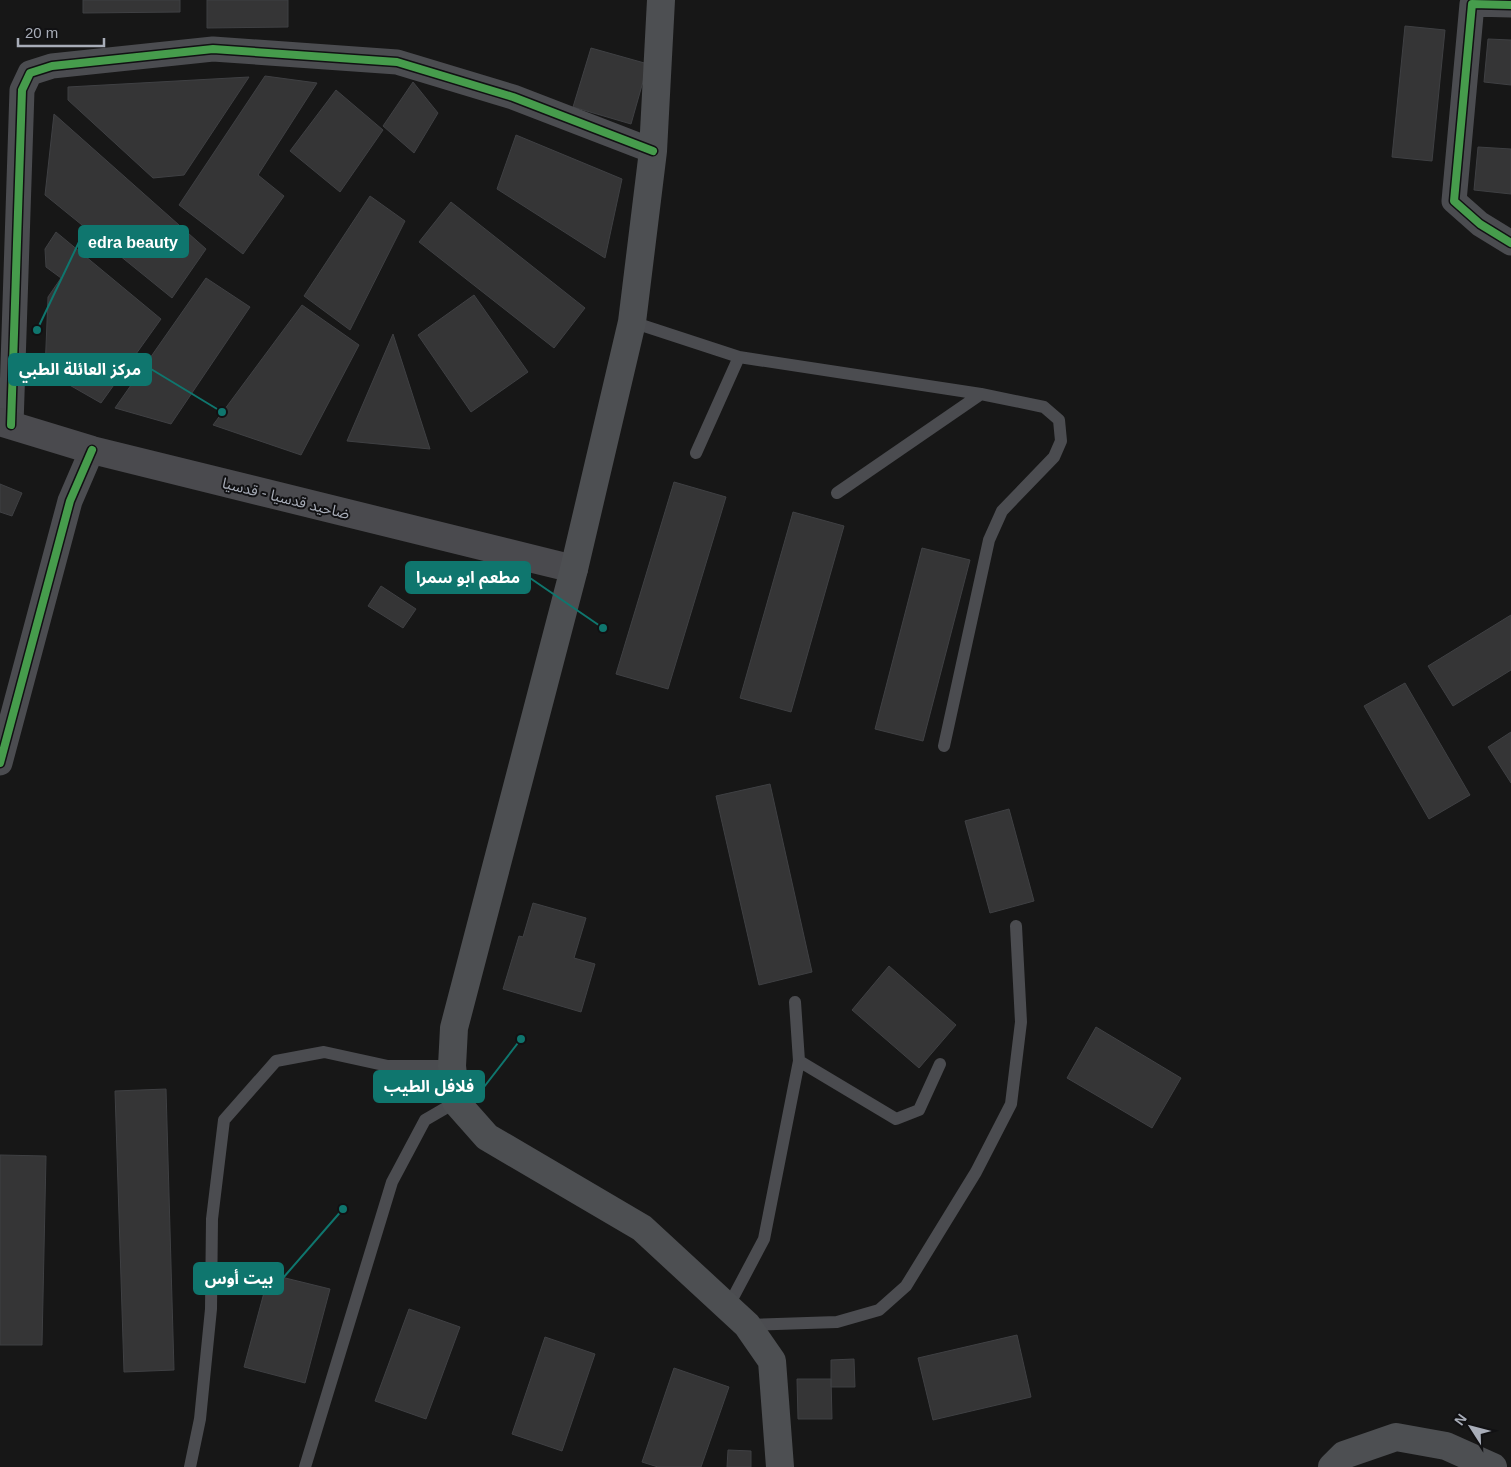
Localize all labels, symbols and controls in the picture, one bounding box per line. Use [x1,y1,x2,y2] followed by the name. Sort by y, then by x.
[18,15,104,47] scale bar
[25,24,58,41] text: 20 m
[79,226,188,257] callout: edra beauty
[88,234,178,251] text: edra beauty
[9,354,151,385] callout: مركز العائلة الطبي
[19,361,141,383] text: مركز العائلة الطبي
[221,474,351,522] street label: ضاحيد قدسيا - قدسيا
[406,562,530,593] callout: مطعم ابو سمرا
[416,569,520,590] text: مطعم ابو سمرا
[374,1071,484,1102] callout: فلافل الطيب
[384,1078,474,1096] text: فلافل الطيب
[194,1263,283,1294] callout: بيت أوس
[205,1269,273,1288] text: بيت أوس
[1446,1402,1496,1452] north arrow
[1451,1411,1470,1428] text: N

